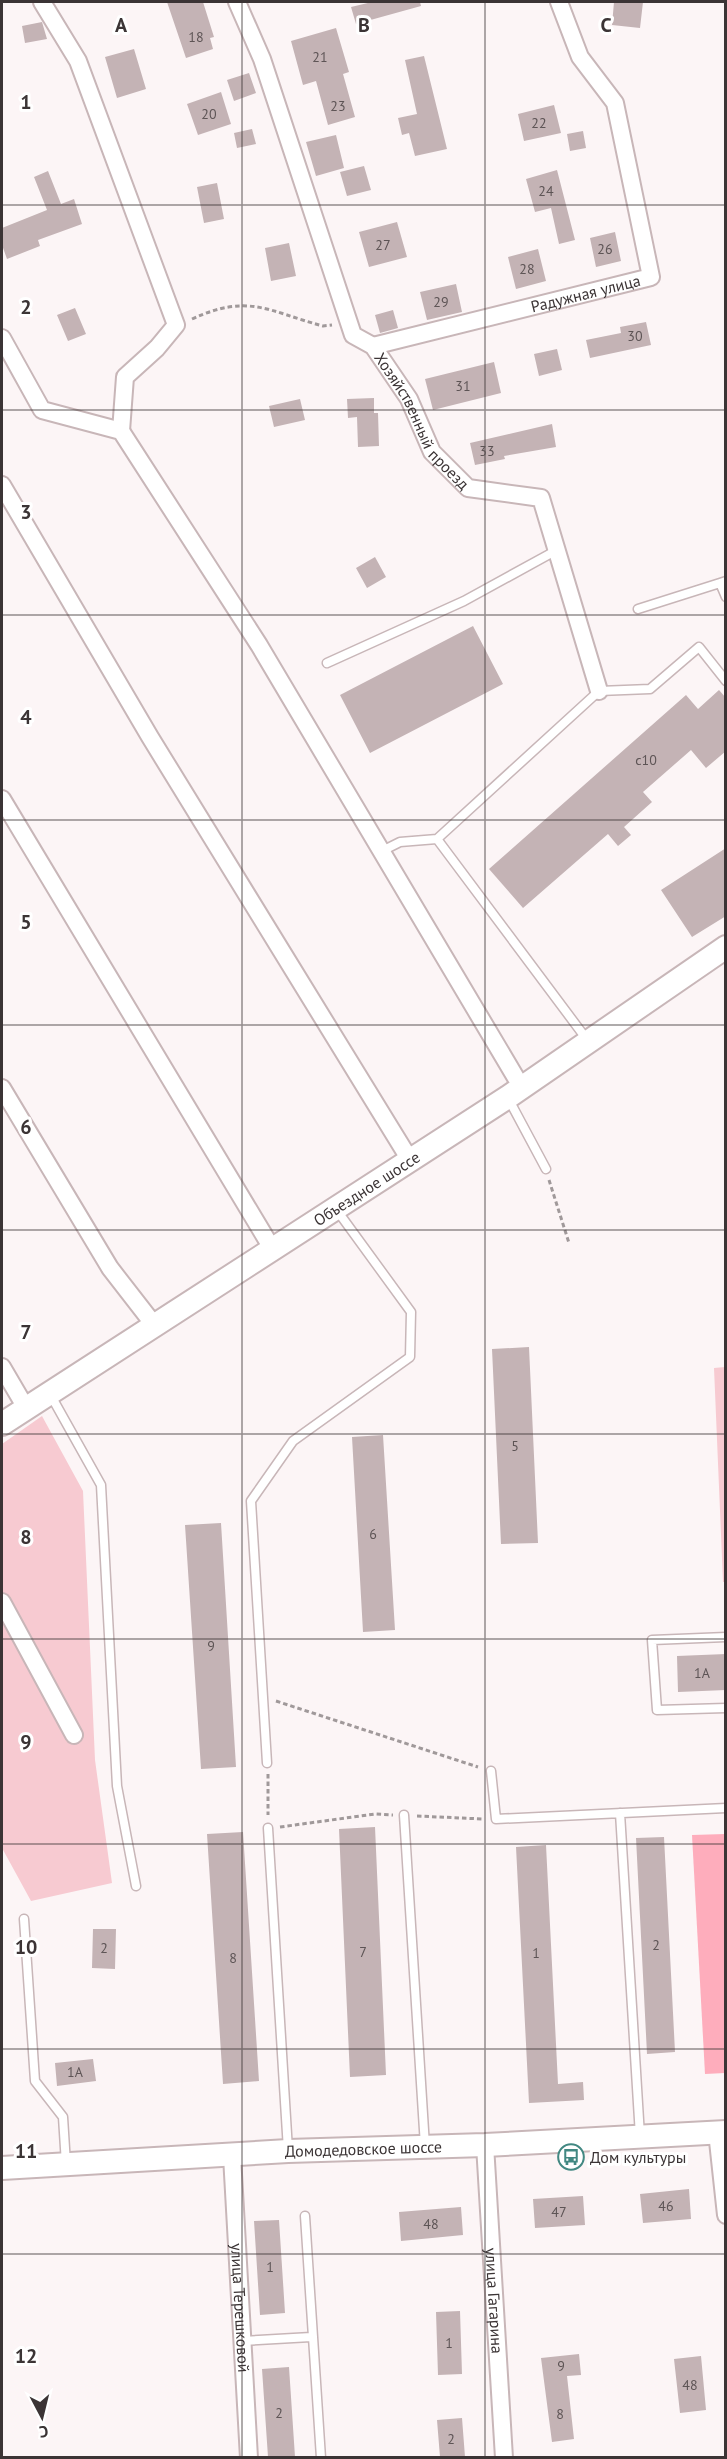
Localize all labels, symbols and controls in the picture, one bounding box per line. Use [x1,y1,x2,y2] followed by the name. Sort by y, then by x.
[115,12,128,38] text: A
[358,12,370,38] text: B
[600,12,612,38] text: C
[188,28,204,46] house number: 18
[312,48,328,66] house number: 21
[20,89,32,115] text: 1
[330,97,346,115] house number: 23
[201,105,217,123] house number: 20
[531,114,547,132] house number: 22
[538,182,554,200] house number: 24
[375,236,391,254] house number: 27
[597,240,613,258] house number: 26
[519,260,535,278] house number: 28
[529,270,642,316] street label: Радужная улица
[433,293,449,311] house number: 29
[20,294,32,320] text: 2
[627,327,643,345] house number: 30
[370,348,474,494] street label: Хозяйственный проезд
[455,377,471,395] house number: 31
[479,442,495,460] house number: 33
[20,499,32,525] text: 3
[20,704,32,730] text: 4
[635,751,657,769] house number: с10
[20,909,32,935] text: 5
[20,1114,32,1140] text: 6
[310,1147,423,1230] street label: Объездное шоссе
[20,1319,32,1345] text: 7
[511,1437,519,1455] house number: 5
[20,1524,32,1550] text: 8
[369,1525,377,1543] house number: 6
[207,1637,215,1655] house number: 9
[694,1664,711,1682] house number: 1А
[20,1729,32,1755] text: 9
[15,1934,37,1960] text: 10
[652,1936,660,1954] house number: 2
[100,1939,108,1957] house number: 2
[359,1943,367,1961] house number: 7
[532,1944,540,1962] house number: 1
[229,1949,237,1967] house number: 8
[67,2063,84,2081] house number: 1А
[285,2136,442,2161] street label: Домодедовское шоссе
[15,2138,37,2164] text: 11
[556,2142,586,2172] bus stop icon: Дом культуры
[590,2147,686,2167] place label: Дом культуры
[658,2197,674,2215] house number: 46
[551,2203,567,2221] house number: 47
[423,2215,439,2233] house number: 48
[227,2243,254,2373] street label: улица Терешковой
[481,2247,508,2354] street label: улица Гагарина
[266,2258,274,2276] house number: 1
[445,2334,453,2352] house number: 1
[15,2343,37,2369] text: 12
[557,2357,565,2375] house number: 9
[682,2376,698,2394] house number: 48
[12,2387,72,2447] north arrow
[275,2404,283,2422] house number: 2
[556,2405,564,2423] house number: 8
[38,2421,49,2442] text: С
[447,2430,455,2448] house number: 2

